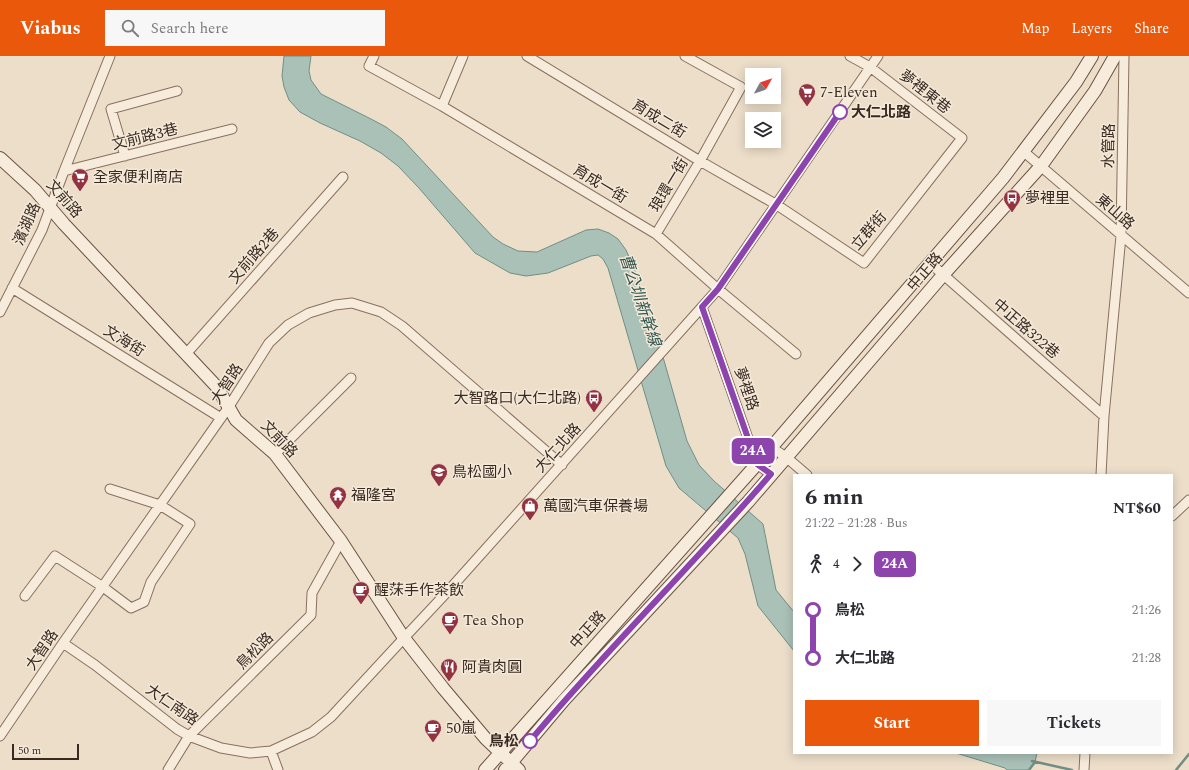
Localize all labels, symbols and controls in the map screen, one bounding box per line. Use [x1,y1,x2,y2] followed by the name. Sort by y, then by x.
[105,10,385,46] search box
[20,14,81,43] text: Viabus
[119,17,141,39] icon: search
[151,17,229,40] text: Search here
[1021,18,1050,39] text: Map
[1072,18,1112,39] text: Layers
[1134,18,1169,39] text: Share
[894,64,956,120] street label: 夢裡東巷
[745,68,781,104] north arrow
[745,68,781,148] map controls
[820,81,878,104] place label: 7-Eleven
[797,82,817,107] supermarket icon: 7-Eleven
[627,94,691,144] street label: 育成二街
[851,101,911,124] place label: 大仁北路
[832,104,848,120] marker: 大仁北路
[745,112,781,148] button: layers
[109,118,181,156] street label: 文前路3巷
[1097,123,1121,169] street label: 水管路
[644,153,694,217] street label: 琅環一街
[568,159,632,209] street label: 育成一街
[93,166,183,189] place label: 全家便利商店
[70,167,90,192] supermarket icon: 全家便利商店
[41,174,87,224] street label: 文前路
[1025,187,1070,210] place label: 夢裡里
[1002,188,1022,213] bus stop icon: 夢裡里
[1090,189,1140,235] street label: 東山路
[7,199,47,249] street label: 濱湖路
[846,206,892,256] street label: 立群街
[223,223,285,289] street label: 文前路2巷
[902,247,948,297] street label: 中正路
[613,251,668,351] water label: 曹公圳新幹線
[987,293,1065,365] street label: 中正路322巷
[99,319,149,363] street label: 文海街
[205,359,249,409] street label: 大智路
[728,364,764,414] street label: 夢裡路
[453,387,581,410] place label: 大智路口(大仁北路)
[584,388,604,413] bus stop icon: 大智路口(大仁北路)
[255,415,303,463] street label: 文前路
[529,418,587,478] street label: 大仁北路
[730,438,776,464] line badge: 24A
[740,440,766,461] text: 24A
[452,461,512,484] place label: 鳥松國小
[429,462,449,487] school or university icon: 鳥松國小
[805,481,864,514] text: 6 min
[351,484,396,507] place label: 福隆宮
[328,485,348,510] temple icon: 福隆宮
[543,495,648,518] place label: 萬國汽車保養場
[520,496,540,521] shop icon: 萬國汽車保養場
[1113,497,1161,520] text: NT$60
[805,513,908,533] text: 21:22 – 21:28 · Bus
[805,553,827,575] icon: walk
[846,553,868,575] icon: forward
[882,553,908,574] text: 24A
[833,554,840,574] text: 4
[374,579,464,602] place label: 醒莯手作茶飲
[351,580,371,605] cafe icon: 醒莯手作茶飲
[835,599,865,622] text: 鳥松
[1132,600,1161,620] text: 21:26
[564,606,612,654] street label: 中正路
[463,609,524,632] place label: Tea Shop
[440,610,460,635] cafe icon: Tea Shop
[20,625,64,675] street label: 大智路
[231,627,279,675] street label: 鳥松路
[835,647,895,670] text: 大仁北路
[1132,648,1161,668] text: 21:28
[462,656,522,679] place label: 阿貴肉圓
[439,657,459,682] restaurant icon: 阿貴肉圓
[141,678,203,732] street label: 大仁南路
[805,700,979,746] button: Start
[987,700,1161,746] button: Tickets
[446,717,476,740] place label: 50嵐
[423,718,443,743] cafe icon: 50嵐
[489,730,519,753] place label: 鳥松
[522,733,538,749] marker: 鳥松
[12,742,79,761] scale bar
[18,742,41,759] text: 50 m

